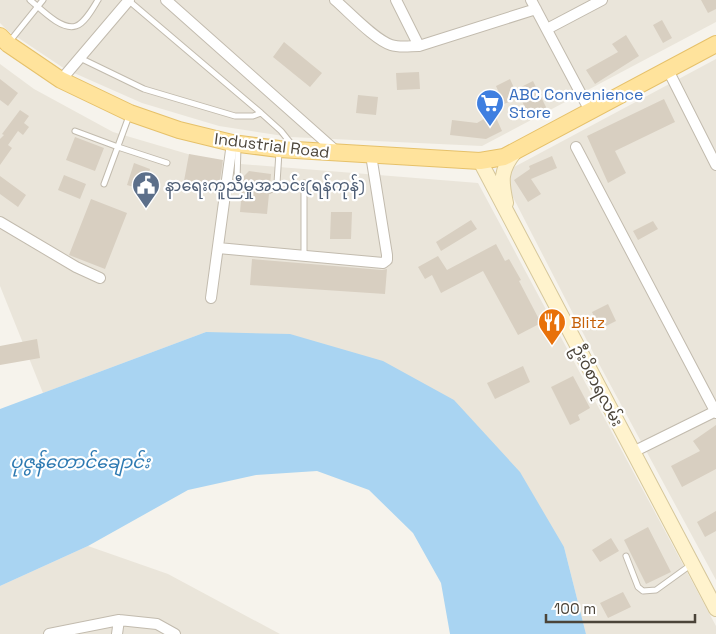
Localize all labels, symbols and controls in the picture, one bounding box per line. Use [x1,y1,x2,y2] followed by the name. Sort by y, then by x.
[509,84,644,123] place label: ABC Convenience Store
[475,88,505,127] supermarket icon: ABC Convenience Store
[213,128,331,163] street label: Industrial Road
[131,170,161,209] public building icon: နာရေးကူညီမှုအသင်း(ရန်ကုန်)
[165,174,365,200] place label: နာရေးကူညီမှုအသင်း(ရန်ကုန်)
[537,307,567,346] restaurant icon: Blitz
[571,312,605,333] place label: Blitz
[564,340,629,431] street label: ဦးဝိစာရလမ်း
[10,449,152,477] water label: ပုဇွန်တောင်ချောင်း
[546,592,695,624] scale bar
[554,599,596,618] text: 100 m

